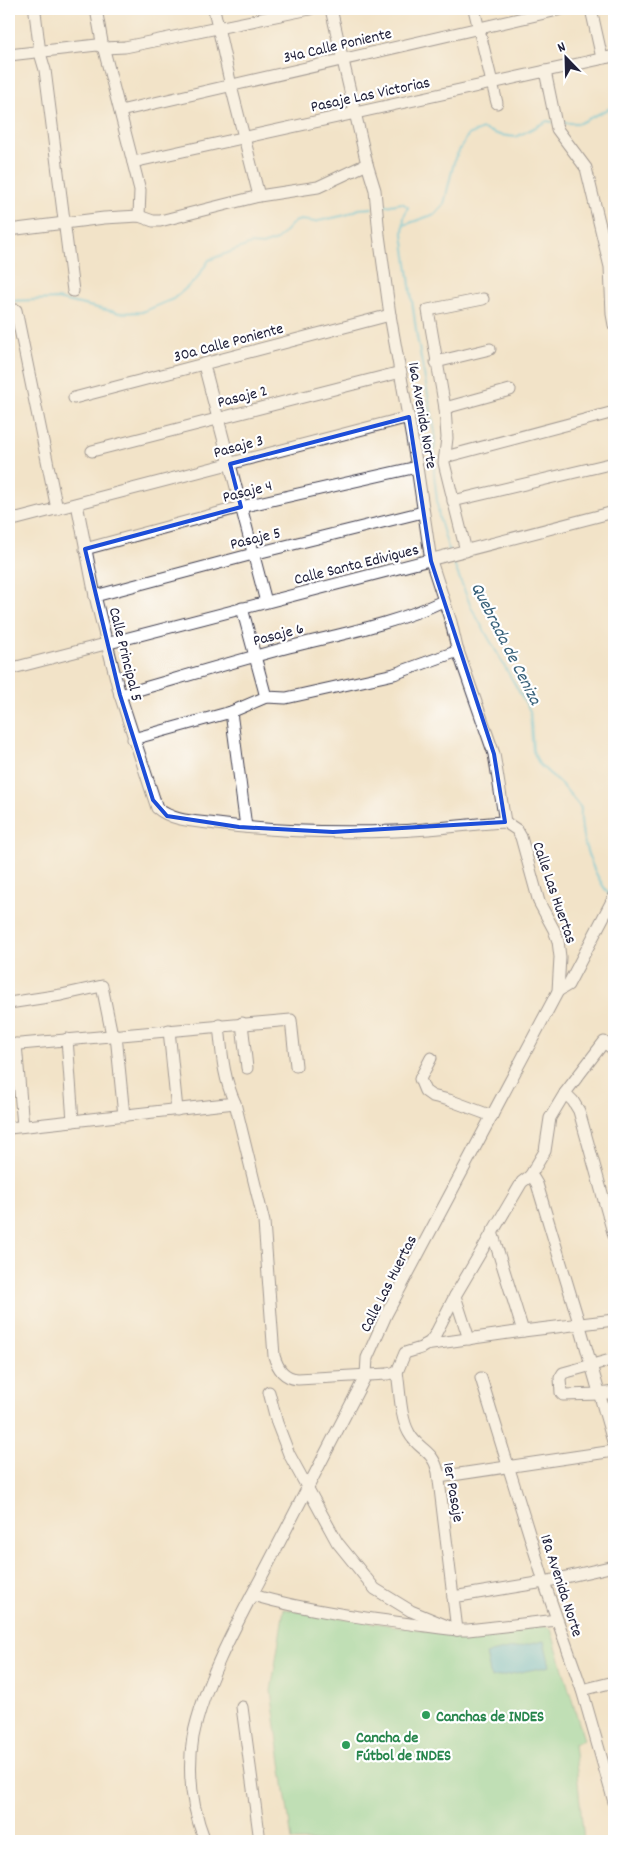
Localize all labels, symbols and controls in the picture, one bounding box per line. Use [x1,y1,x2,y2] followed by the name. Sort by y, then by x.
[281,23,394,70] street label: 34a Calle Poniente
[540,32,590,82] north arrow
[555,37,569,58] text: N
[309,72,433,119] street label: Pasaje Las Victorias
[171,318,286,369] street label: 30a Calle Poniente
[401,360,442,471] street label: 16a Avenida Norte
[215,380,270,415] street label: Pasaje 2
[211,430,266,465] street label: Pasaje 3
[220,475,275,510] street label: Pasaje 4
[228,522,283,557] street label: Pasaje 5
[292,539,422,592] street label: Calle Santa Edivigues
[463,579,547,711] water label: Quebrada de Ceniza
[102,605,147,704] street label: Calle Principal 5
[251,618,307,653] street label: Pasaje 6
[525,839,582,947] street label: Calle Las Huertas
[355,1231,424,1337] street label: Calle Las Huertas
[436,1461,469,1524] street label: 1er Pasaje
[533,1532,588,1640] street label: 18a Avenida Norte
[436,1706,544,1729] place label: Canchas de INDES
[420,1709,432,1721] marker: Canchas de INDES
[356,1727,451,1768] place label: Cancha de Fútbol de INDES
[340,1739,352,1751] marker: Cancha de Fútbol de INDES

